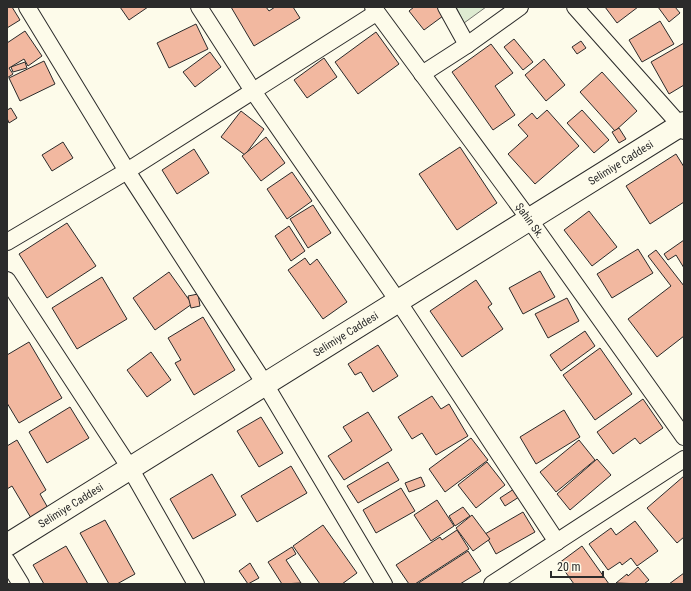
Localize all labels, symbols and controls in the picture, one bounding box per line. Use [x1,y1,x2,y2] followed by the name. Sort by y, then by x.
[586,137,655,188] street label: Selimiye Caddesi
[513,200,547,241] street label: Şahin Sk.
[311,309,381,359] street label: Selimiye Caddesi
[36,480,106,530] street label: Selimiye Caddesi
[551,553,603,579] scale bar
[557,560,581,574] text: 20 m

